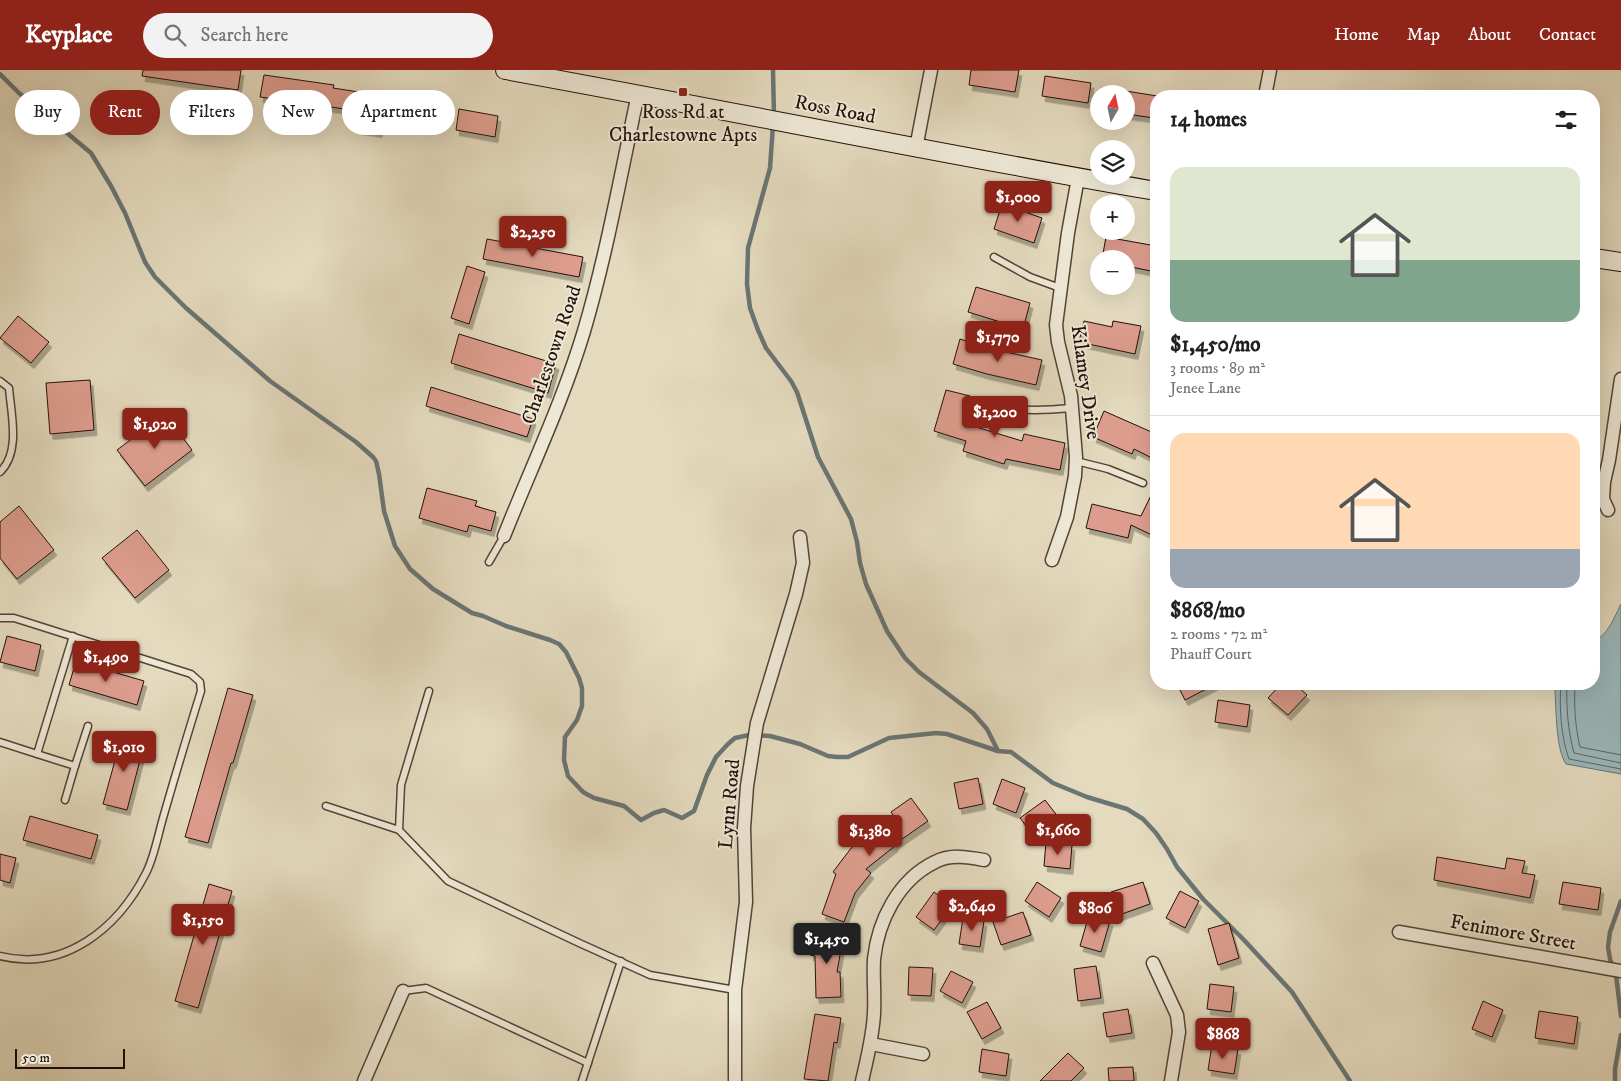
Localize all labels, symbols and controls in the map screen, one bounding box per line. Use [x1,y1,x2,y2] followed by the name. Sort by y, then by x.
[143,13,493,58] search box
[25,20,113,50] text: Keyplace
[161,21,189,49] icon: search
[201,24,288,47] text: Search here
[1334,24,1379,46] text: Home
[1407,24,1440,46] text: Map
[1468,24,1511,46] text: About
[1539,24,1596,46] text: Contact
[1090,85,1135,130] north arrow
[1090,85,1135,295] map controls
[677,86,689,98] marker: Ross Rd at Charlestowne Apts
[15,90,80,135] chip: Buy
[90,90,160,135] chip: Rent
[170,90,253,135] chip: Filters
[263,90,332,135] chip: New
[342,90,455,135] chip: Apartment
[792,90,878,130] street label: Ross Road
[609,100,757,148] place label: Ross Rd at Charlestowne Apts
[1552,106,1580,134] icon: filters
[1170,107,1247,133] text: 14 homes
[1090,140,1135,185] button: layers
[977,180,1059,223] pin: $1,000
[996,187,1040,207] text: $1,000
[1090,195,1135,240] button: +
[1330,200,1420,290] icon: home
[492,216,574,258] pin: $2,250
[510,222,556,242] text: $2,250
[1090,250,1135,295] button: −
[516,282,588,428] street label: Charlestown Road
[957,320,1039,363] pin: $1,770
[1065,323,1105,441] street label: Kilamey Drive
[976,327,1020,347] text: $1,770
[1170,332,1261,358] text: $1,450/mo
[1170,358,1265,378] text: 3 rooms · 89 m²
[1170,378,1241,398] text: Jenee Lane
[954,396,1036,438] pin: $1,200
[973,402,1017,422] text: $1,200
[114,408,196,450] pin: $1,920
[133,414,177,434] text: $1,920
[1330,465,1420,555] icon: home
[1170,598,1245,624] text: $868/mo
[1170,624,1267,644] text: 2 rooms · 72 m²
[65,640,147,683] pin: $1,490
[1170,644,1252,664] text: Phauff Court
[83,647,129,667] text: $1,490
[83,730,165,773] pin: $1,010
[103,737,145,757] text: $1,010
[714,758,746,850] street label: Lynn Road
[829,814,911,857] pin: $1,380
[1017,814,1099,856] pin: $1,660
[1036,820,1080,840] text: $1,660
[849,821,891,841] text: $1,380
[931,890,1013,932] pin: $2,640
[1065,892,1125,934] pin: $806
[948,896,996,916] text: $2,640
[1078,898,1112,918] text: $806
[162,904,244,946] pin: $1,150
[182,910,224,930] text: $1,150
[1448,910,1578,956] street label: Fenimore Street
[786,922,868,965] pin: $1,450
[805,929,849,949] text: $1,450
[1193,1018,1253,1060] pin: $868
[1206,1024,1240,1044] text: $868
[15,1046,125,1069] scale bar
[22,1049,50,1067] text: 50 m

